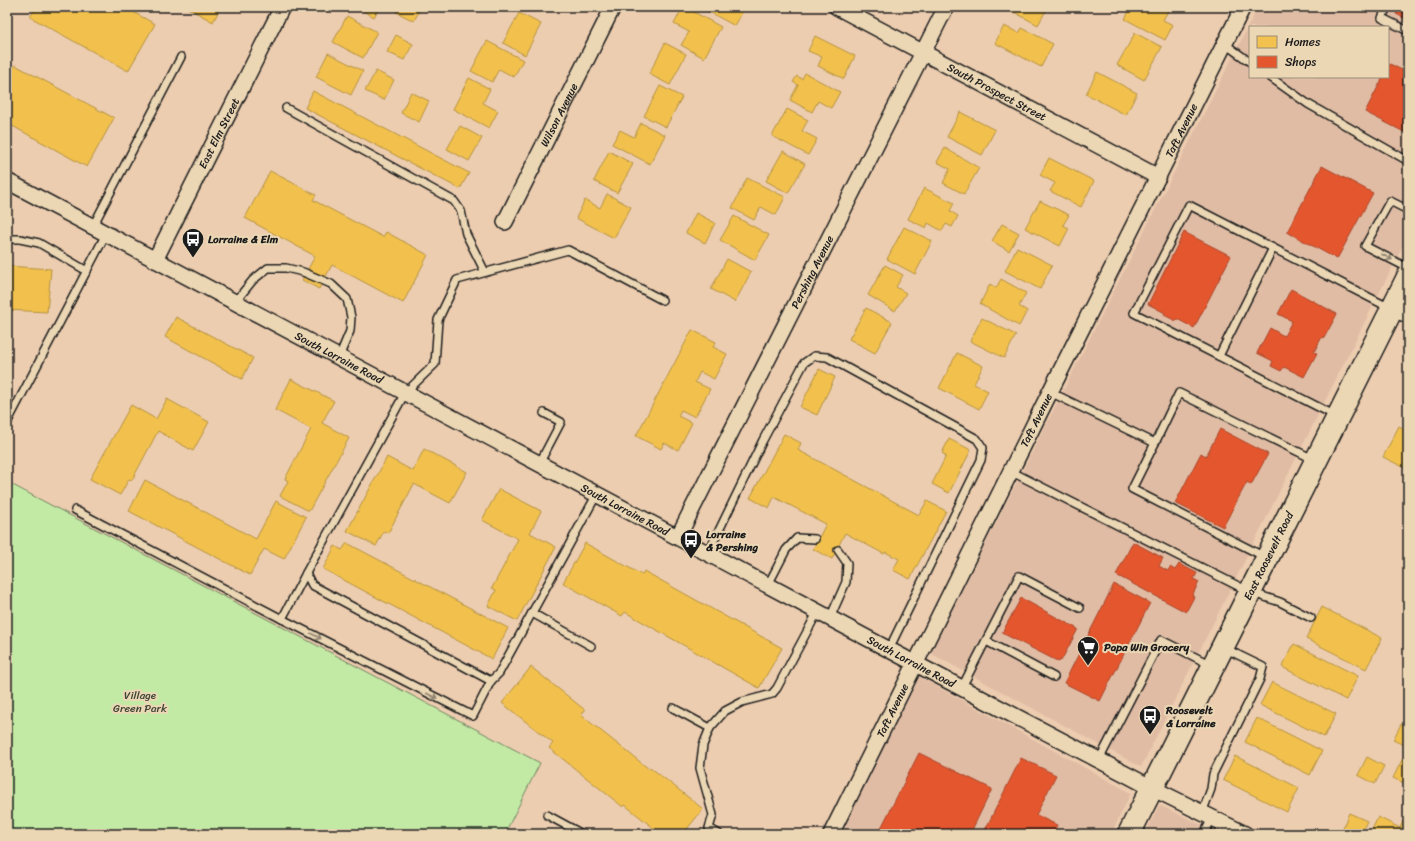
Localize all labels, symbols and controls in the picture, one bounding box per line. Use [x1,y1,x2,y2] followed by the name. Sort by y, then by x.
[1249,26,1389,78] legend
[1285,31,1321,53] text: Homes
[1285,51,1316,73] text: Shops
[943,58,1050,126] street label: South Prospect Street
[535,79,584,150] street label: Wilson Avenue
[193,94,245,172] street label: East Elm Street
[1160,100,1203,161] street label: Taft Avenue
[180,226,206,259] bus stop icon: Lorraine & Elm
[208,230,279,249] place label: Lorraine & Elm
[786,232,839,312] street label: Pershing Avenue
[1380,254,1392,261] one-way arrow
[291,327,387,390] street label: South Lorraine Road
[1015,390,1058,451] street label: Taft Avenue
[577,479,674,542] street label: South Lorraine Road
[1239,507,1299,604] street label: East Roosevelt Road
[706,525,758,557] place label: Lorraine & Pershing
[678,527,704,560] bus stop icon: Lorraine & Pershing
[863,631,960,694] street label: South Lorraine Road
[310,633,322,641] one-way arrow
[1075,634,1101,667] supermarket icon: Papa Win Grocery
[1104,638,1189,657] place label: Papa Win Grocery
[871,680,914,741] street label: Taft Avenue
[113,686,167,718] park label: Village Green Park
[426,692,438,700] one-way arrow
[1165,701,1216,733] place label: Roosevelt & Lorraine
[1137,703,1163,736] bus stop icon: Roosevelt & Lorraine

